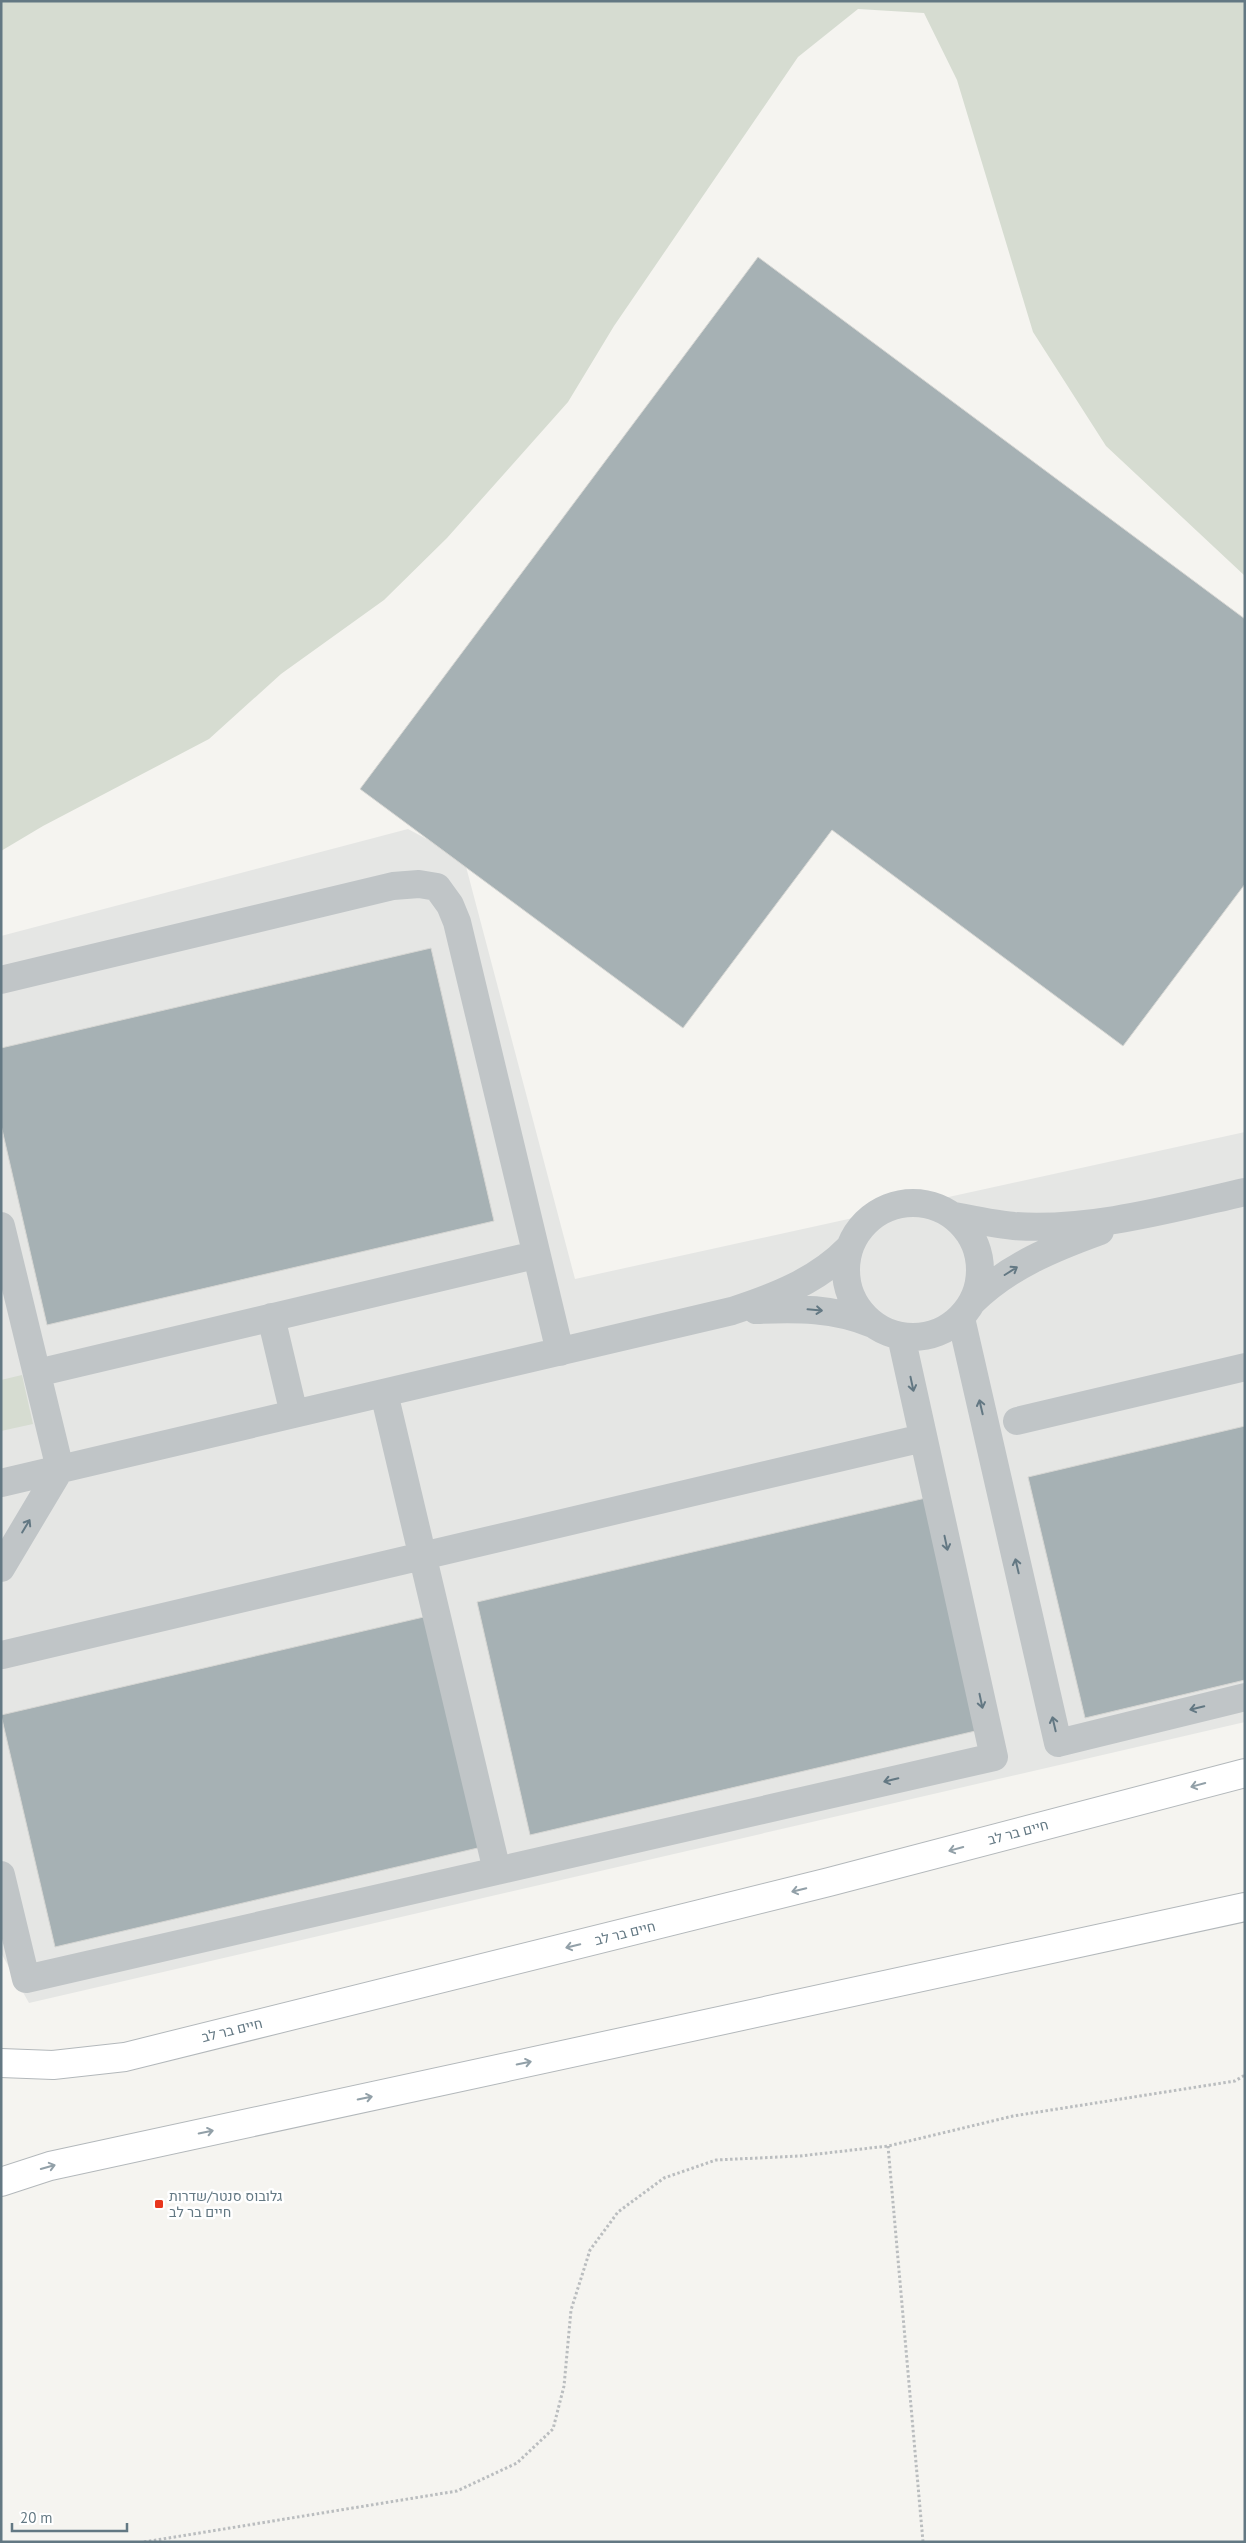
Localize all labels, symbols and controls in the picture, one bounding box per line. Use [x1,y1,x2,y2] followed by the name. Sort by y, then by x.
[1004,1265,1018,1275] one-way arrow
[807,1305,823,1315] one-way arrow
[908,1375,917,1391] one-way arrow
[976,1400,985,1416] one-way arrow
[22,1519,32,1534] one-way arrow
[942,1534,952,1550] one-way arrow
[1012,1558,1021,1574] one-way arrow
[977,1693,987,1709] one-way arrow
[1190,1704,1206,1713] one-way arrow
[1049,1717,1058,1733] one-way arrow
[883,1776,899,1786] one-way arrow
[1190,1781,1206,1790] one-way arrow
[986,1815,1050,1849] street label: חיים בר לב
[948,1844,964,1854] one-way arrow
[791,1886,807,1895] one-way arrow
[593,1917,657,1949] street label: חיים בר לב
[566,1942,582,1951] one-way arrow
[200,2014,264,2046] street label: חיים בר לב
[516,2058,532,2067] one-way arrow
[357,2093,373,2102] one-way arrow
[198,2127,214,2137] one-way arrow
[39,2162,55,2172] one-way arrow
[169,2187,283,2221] place label: גלובוס סנטר/שדרות חיים בר לב
[153,2198,165,2210] marker: גלובוס סנטר/שדרות חיים בר לב
[12,2500,128,2532] scale bar
[20,2508,53,2527] text: 20 m

